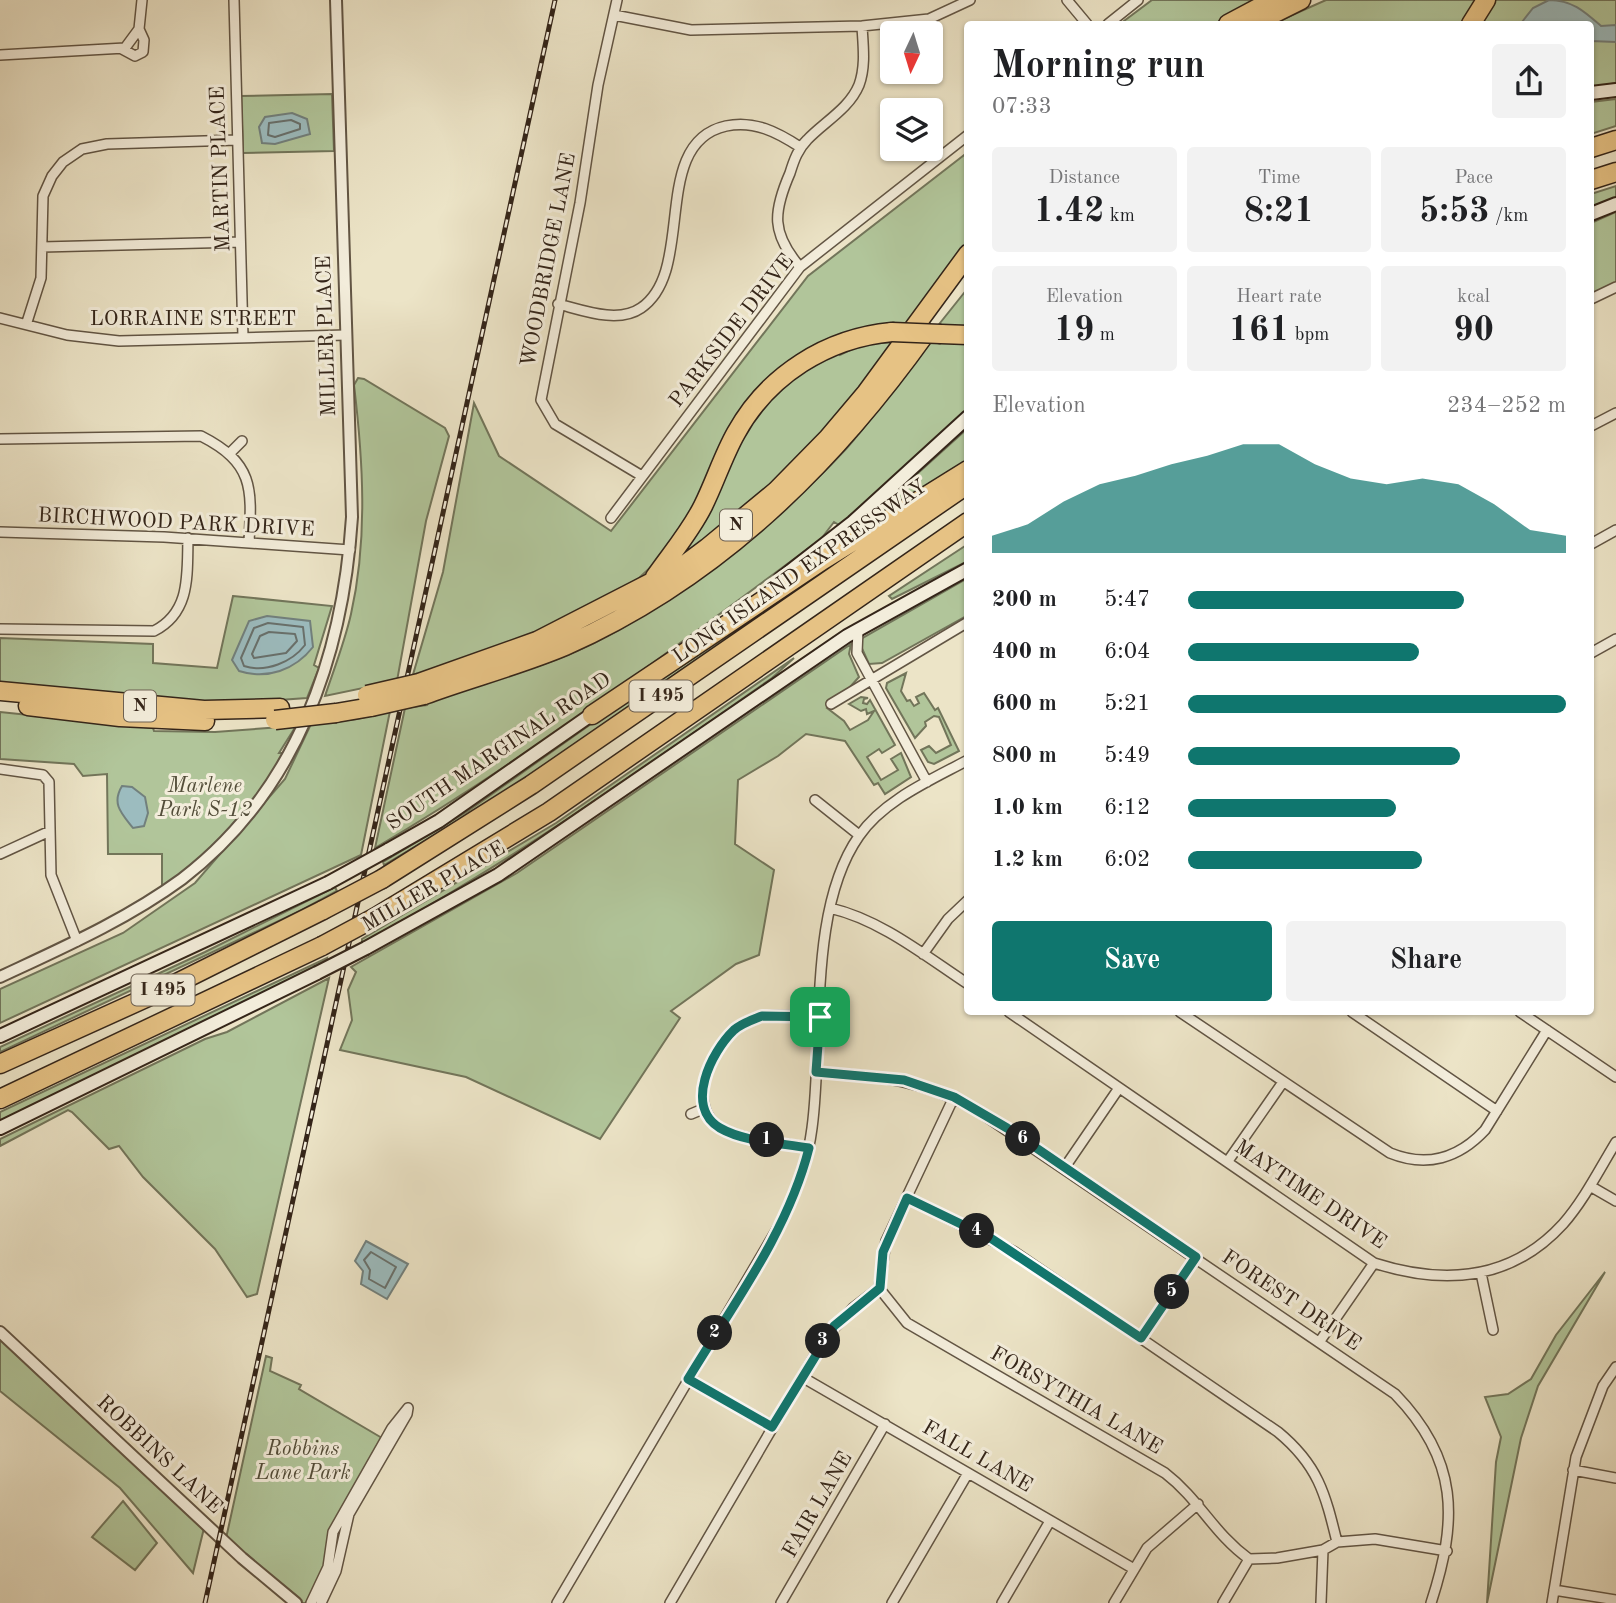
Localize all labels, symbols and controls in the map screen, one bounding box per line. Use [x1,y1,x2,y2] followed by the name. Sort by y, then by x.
[880,21,943,84] north arrow
[880,21,943,161] map controls
[1492,44,1566,118] button: share
[992,48,1205,86] text: Morning run
[208,86,234,252] street label: MARTIN PLACE
[992,95,1052,118] text: 07:33
[880,98,943,161] button: layers
[518,151,580,369] street label: WOODBRIDGE LANE
[1049,169,1120,188] text: Distance
[1258,169,1300,188] text: Time
[1454,169,1493,188] text: Pace
[1034,194,1105,229] text: 1.42
[1244,194,1314,229] text: 8:21
[1419,194,1490,229] text: 5:53
[1105,207,1135,226] text: km
[1490,207,1528,226] text: /km
[666,250,798,412] street label: PARKSIDE DRIVE
[314,255,340,417] street label: MILLER PLACE
[1046,288,1123,307] text: Elevation
[1236,288,1322,307] text: Heart rate
[1457,288,1490,307] text: kcal
[90,309,296,330] street label: LORRAINE STREET
[1054,313,1094,348] text: 19
[1229,313,1289,348] text: 161
[1453,313,1494,348] text: 90
[1094,326,1115,345] text: m
[1289,326,1329,345] text: bpm
[992,394,1086,417] text: Elevation
[1447,394,1566,417] text: 234–252 m
[669,476,931,668] street label: LONG ISLAND EXPRESSWAY
[37,505,315,541] street label: BIRCHWOOD PARK DRIVE
[720,510,752,540] road number: N
[992,588,1057,611] text: 200 m
[1104,588,1150,611] text: 5:47
[992,640,1057,663] text: 400 m
[1104,640,1150,663] text: 6:04
[383,669,615,835] street label: SOUTH MARGINAL ROAD
[630,680,692,712] road number: I 495
[124,691,156,722] road number: N
[992,692,1057,715] text: 600 m
[1104,692,1150,715] text: 5:21
[992,744,1057,767] text: 800 m
[1104,744,1150,767] text: 5:49
[157,776,252,821] park label: Marlene Park S-12
[992,796,1063,819] text: 1.0 km
[1104,796,1150,819] text: 6:12
[359,838,509,936] street label: MILLER PLACE
[992,848,1063,871] text: 1.2 km
[1104,848,1150,871] text: 6:02
[992,921,1272,1001] button: Save
[1286,921,1566,1001] button: Share
[132,974,194,1006] road number: I 495
[790,987,850,1047] pin
[801,998,839,1036] icon: arrive
[750,1122,784,1158] pin: 1
[1006,1122,1040,1156] pin: 6
[1017,1129,1028,1148] text: 6
[761,1130,772,1149] text: 1
[1230,1137,1390,1253] street label: MAYTIME DRIVE
[960,1214,995,1248] pin: 4
[971,1221,982,1240] text: 4
[1218,1247,1364,1355] street label: FOREST DRIVE
[1154,1274,1190,1310] pin: 5
[1166,1282,1177,1301] text: 5
[698,1316,732,1350] pin: 2
[709,1323,720,1342] text: 2
[806,1324,840,1358] pin: 3
[817,1331,828,1350] text: 3
[986,1343,1166,1459] street label: FORSYTHIA LANE
[92,1392,226,1518] street label: ROBBINS LANE
[918,1417,1036,1497] street label: FALL LANE
[254,1439,351,1484] park label: Robbins Lane Park
[779,1448,857,1562] street label: FAIR LANE

